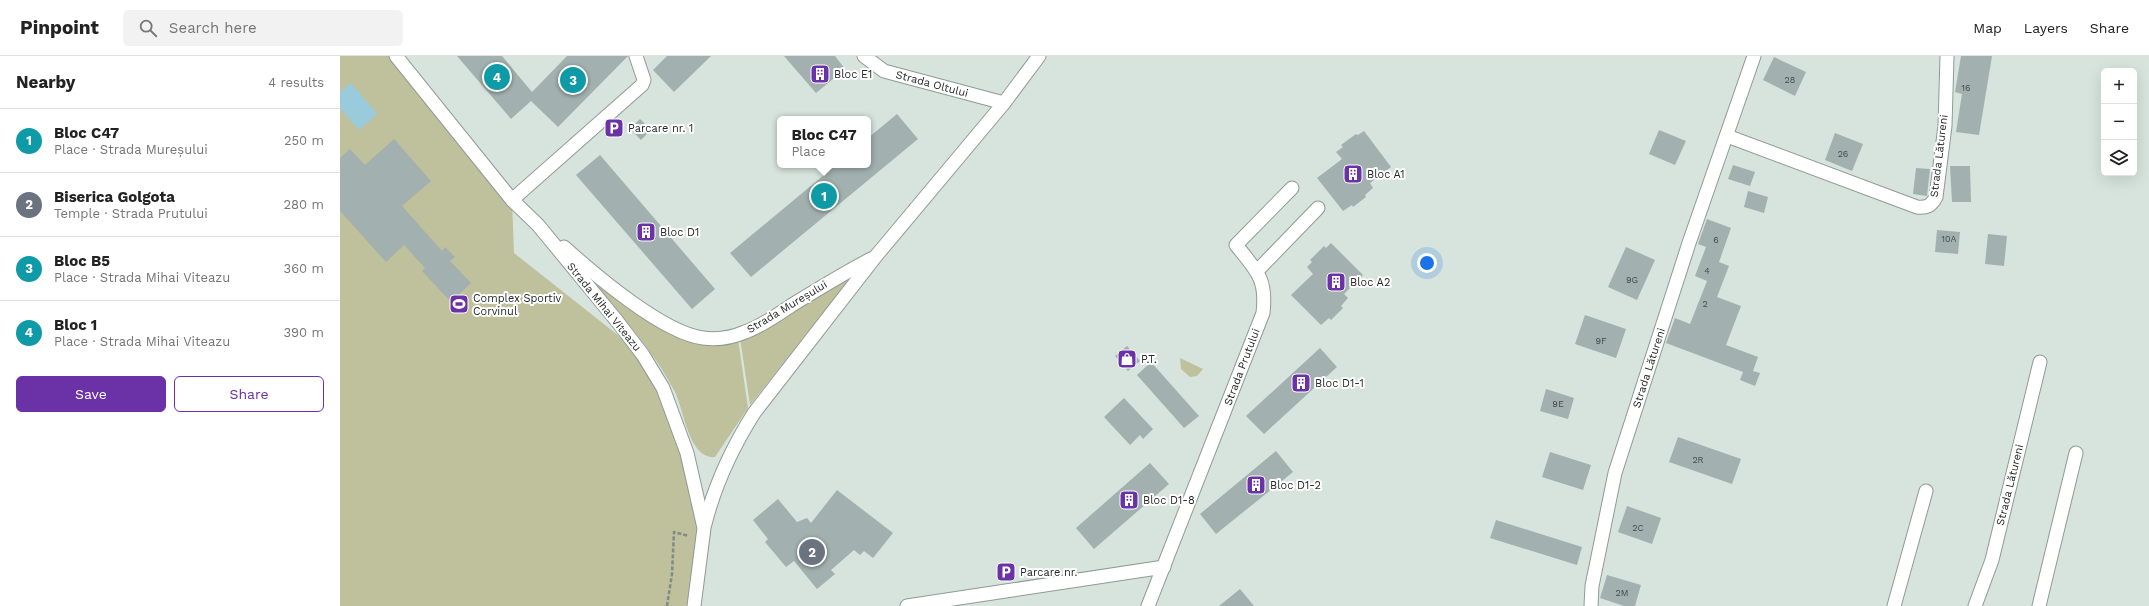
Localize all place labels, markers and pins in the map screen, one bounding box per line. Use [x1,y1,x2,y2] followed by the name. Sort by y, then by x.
[484,62,510,92] pin: 4
[809,63,831,85] building icon: Bloc E1
[560,65,586,95] pin: 3
[834,68,872,81] place label: Bloc E1
[603,117,625,139] parking icon: Parcare nr. 1
[628,122,693,135] place label: Parcare nr. 1
[1342,163,1364,185] building icon: Bloc A1
[1367,168,1404,181] place label: Bloc A1
[811,181,837,211] pin: 1
[635,221,657,243] building icon: Bloc D1
[660,226,699,239] place label: Bloc D1
[1325,271,1347,293] building icon: Bloc A2
[1350,276,1390,289] place label: Bloc A2
[473,292,562,318] place label: Complex Sportiv Corvinul
[448,293,470,315] sports icon: Complex Sportiv Corvinul
[1116,348,1138,370] shop icon: P.T.
[1141,353,1157,366] place label: P.T.
[1290,372,1312,394] building icon: Bloc D1-1
[1315,377,1364,390] place label: Bloc D1-1
[1245,474,1267,496] building icon: Bloc D1-2
[1270,479,1321,492] place label: Bloc D1-2
[1118,489,1140,511] building icon: Bloc D1-8
[1143,494,1195,507] place label: Bloc D1-8
[799,537,825,567] pin: 2
[995,561,1017,583] parking icon: Parcare nr.
[1020,566,1077,579] place label: Parcare nr.

